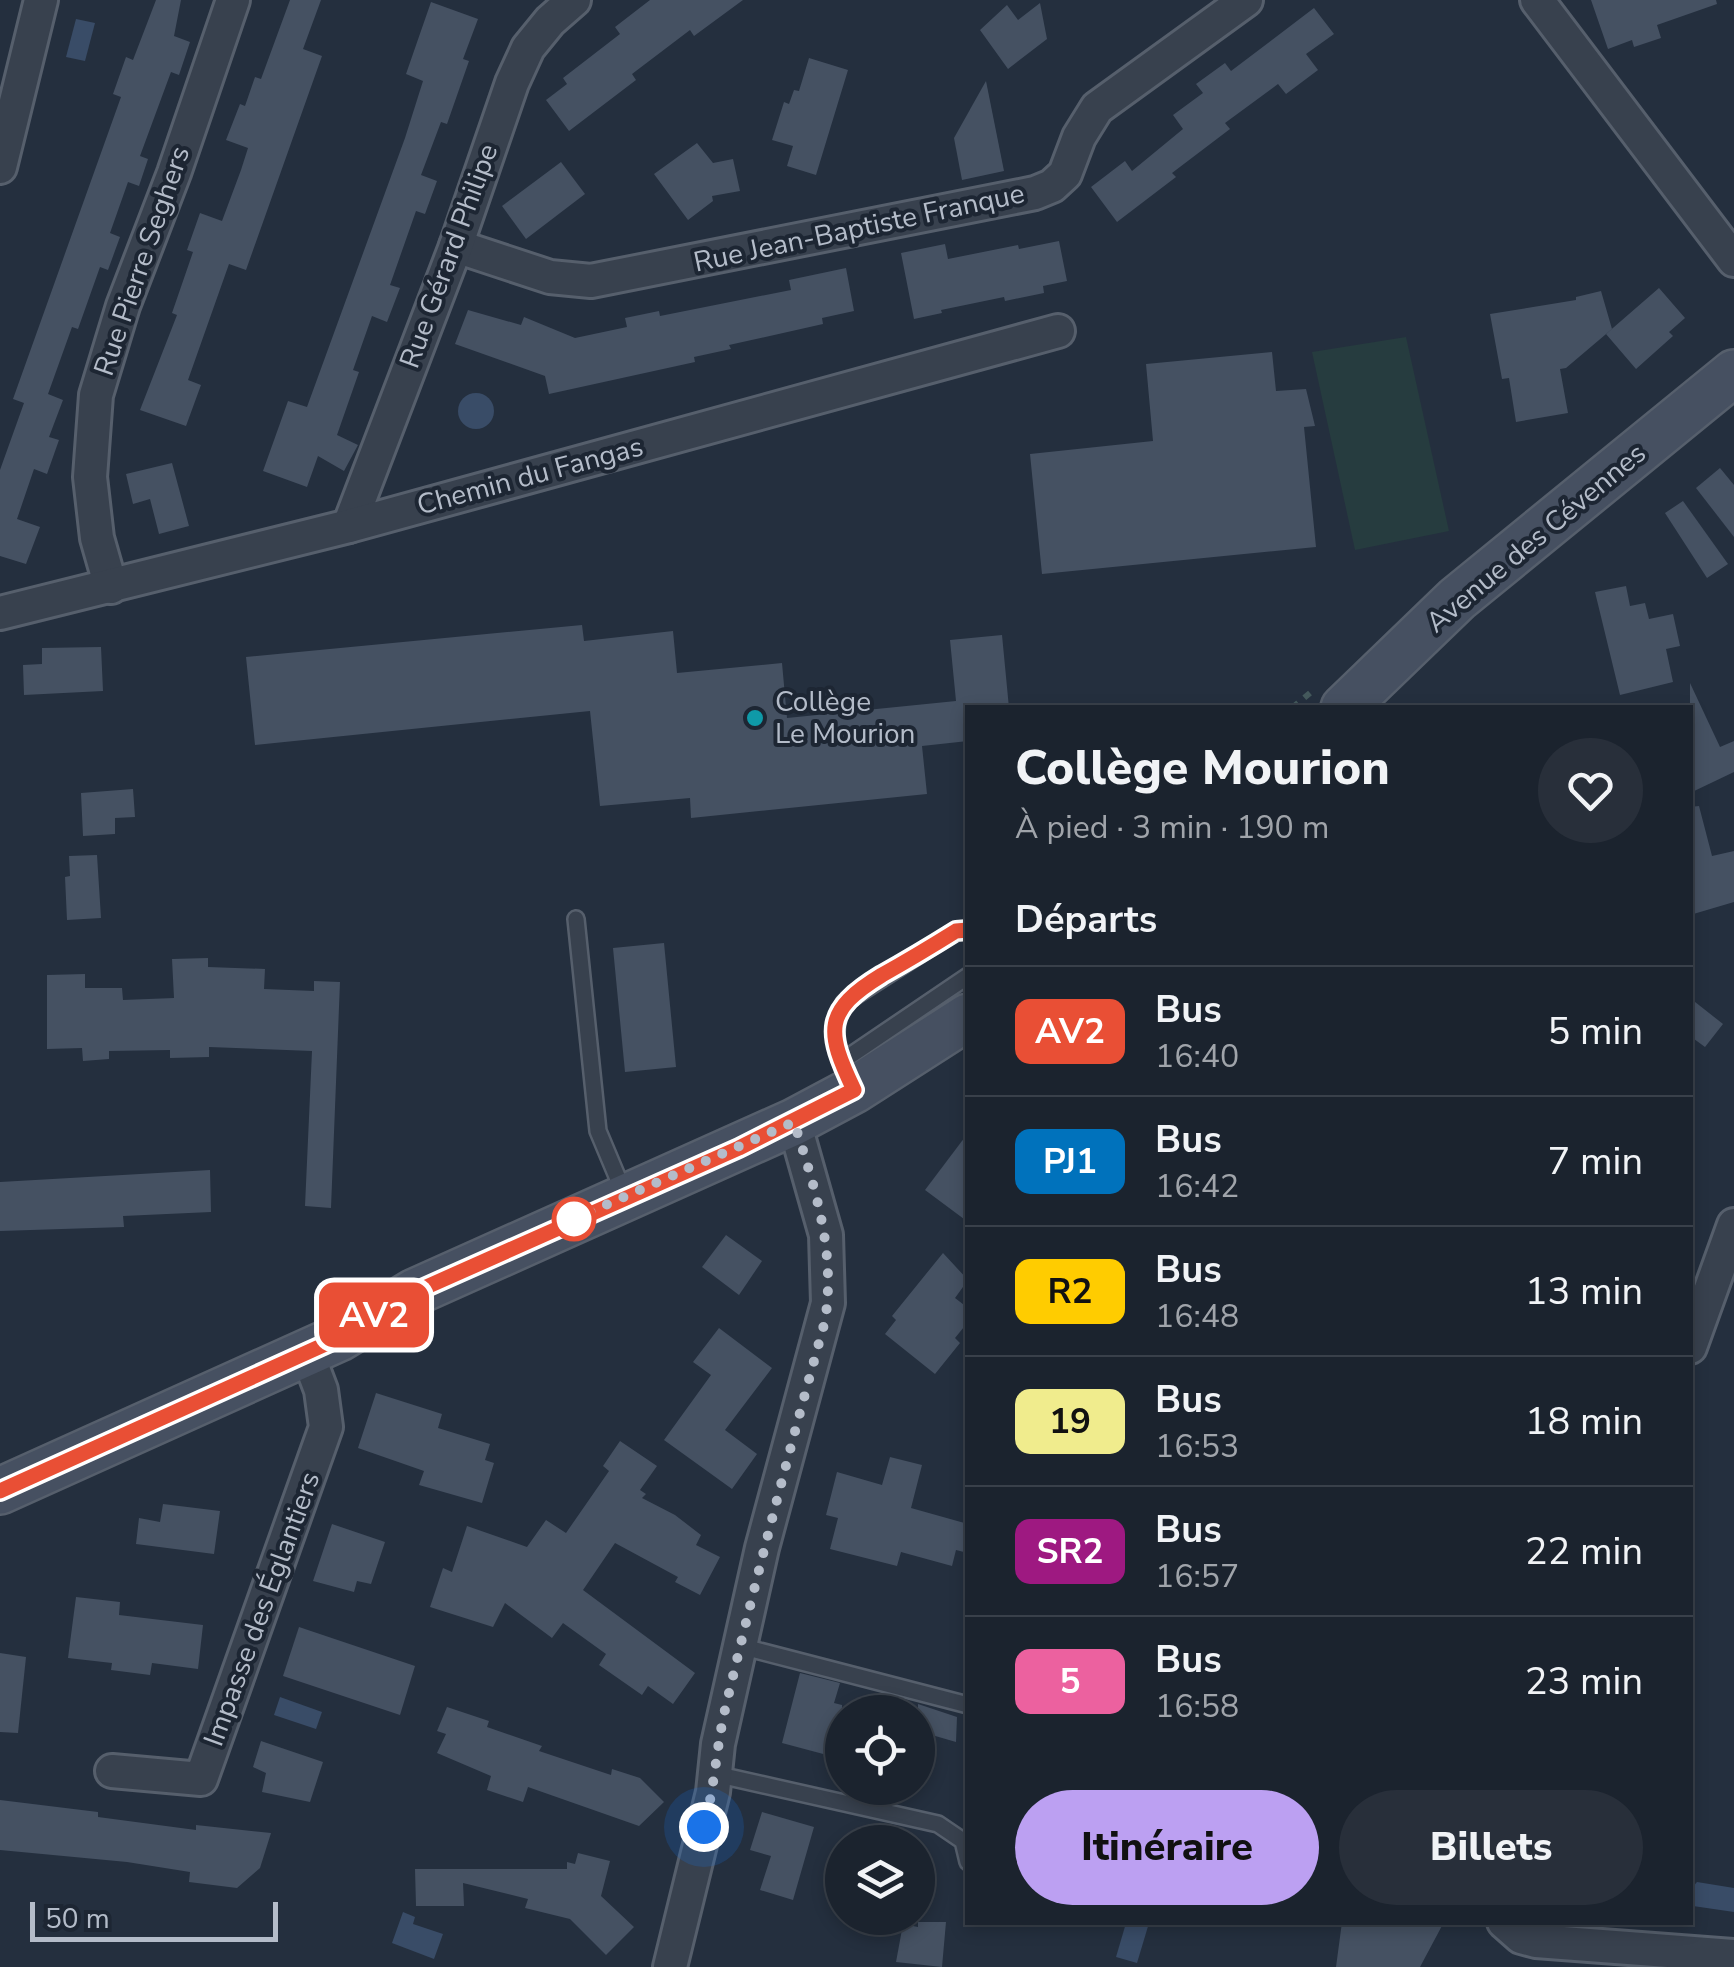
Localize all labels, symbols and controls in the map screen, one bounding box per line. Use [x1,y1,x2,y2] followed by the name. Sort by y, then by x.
[391,139,507,373] street label: Rue Gérard Philipe
[85,141,199,381] street label: Rue Pierre Seghers
[690,174,1028,282] street label: Rue Jean-Baptiste Franque
[413,428,647,524] street label: Chemin du Fangas
[1418,435,1654,641] street label: Avenue des Cévennes
[775,683,915,753] place label: Collège Le Mourion
[744,707,766,729] marker: Collège Le Mourion
[1015,735,1390,801] text: Collège Mourion
[1538,738,1643,843] button: heart
[1015,806,1329,849] text: À pied · 3 min · 190 m
[1015,894,1157,945] text: Départs
[1155,984,1222,1035] text: Bus
[1548,1006,1643,1057] text: 5 min
[1035,1008,1105,1055] text: AV2
[1155,1035,1239,1078] text: 16:40
[1155,1114,1222,1165] text: Bus
[1548,1136,1643,1187] text: 7 min
[1043,1138,1097,1185] text: PJ1
[1155,1165,1239,1208] text: 16:42
[553,1198,595,1240] unlabelled marker
[1155,1244,1222,1295] text: Bus
[1525,1266,1643,1317] text: 13 min
[1047,1268,1093,1315] text: R2
[316,1282,432,1348] line badge: AV2
[339,1292,409,1339] text: AV2
[1155,1295,1239,1338] text: 16:48
[1155,1374,1222,1425] text: Bus
[1525,1396,1643,1447] text: 18 min
[1049,1398,1091,1445] text: 19
[1155,1425,1239,1468] text: 16:53
[195,1467,329,1751] street label: Impasse des Églantiers
[1155,1504,1222,1555] text: Bus
[1525,1526,1643,1577] text: 22 min
[1036,1528,1104,1575] text: SR2
[1155,1555,1239,1598] text: 16:57
[1155,1634,1222,1685] text: Bus
[1525,1656,1643,1707] text: 23 min
[1059,1658,1081,1705] text: 5
[1155,1685,1239,1728] text: 16:58
[825,1695,935,1935] map controls
[825,1695,935,1805] button: locate
[1015,1790,1319,1905] button: Itinéraire
[1339,1790,1643,1905] button: Billets
[679,1802,729,1852] your location
[825,1825,935,1935] button: layers
[30,1897,278,1942] scale bar
[45,1900,110,1938] text: 50 m

